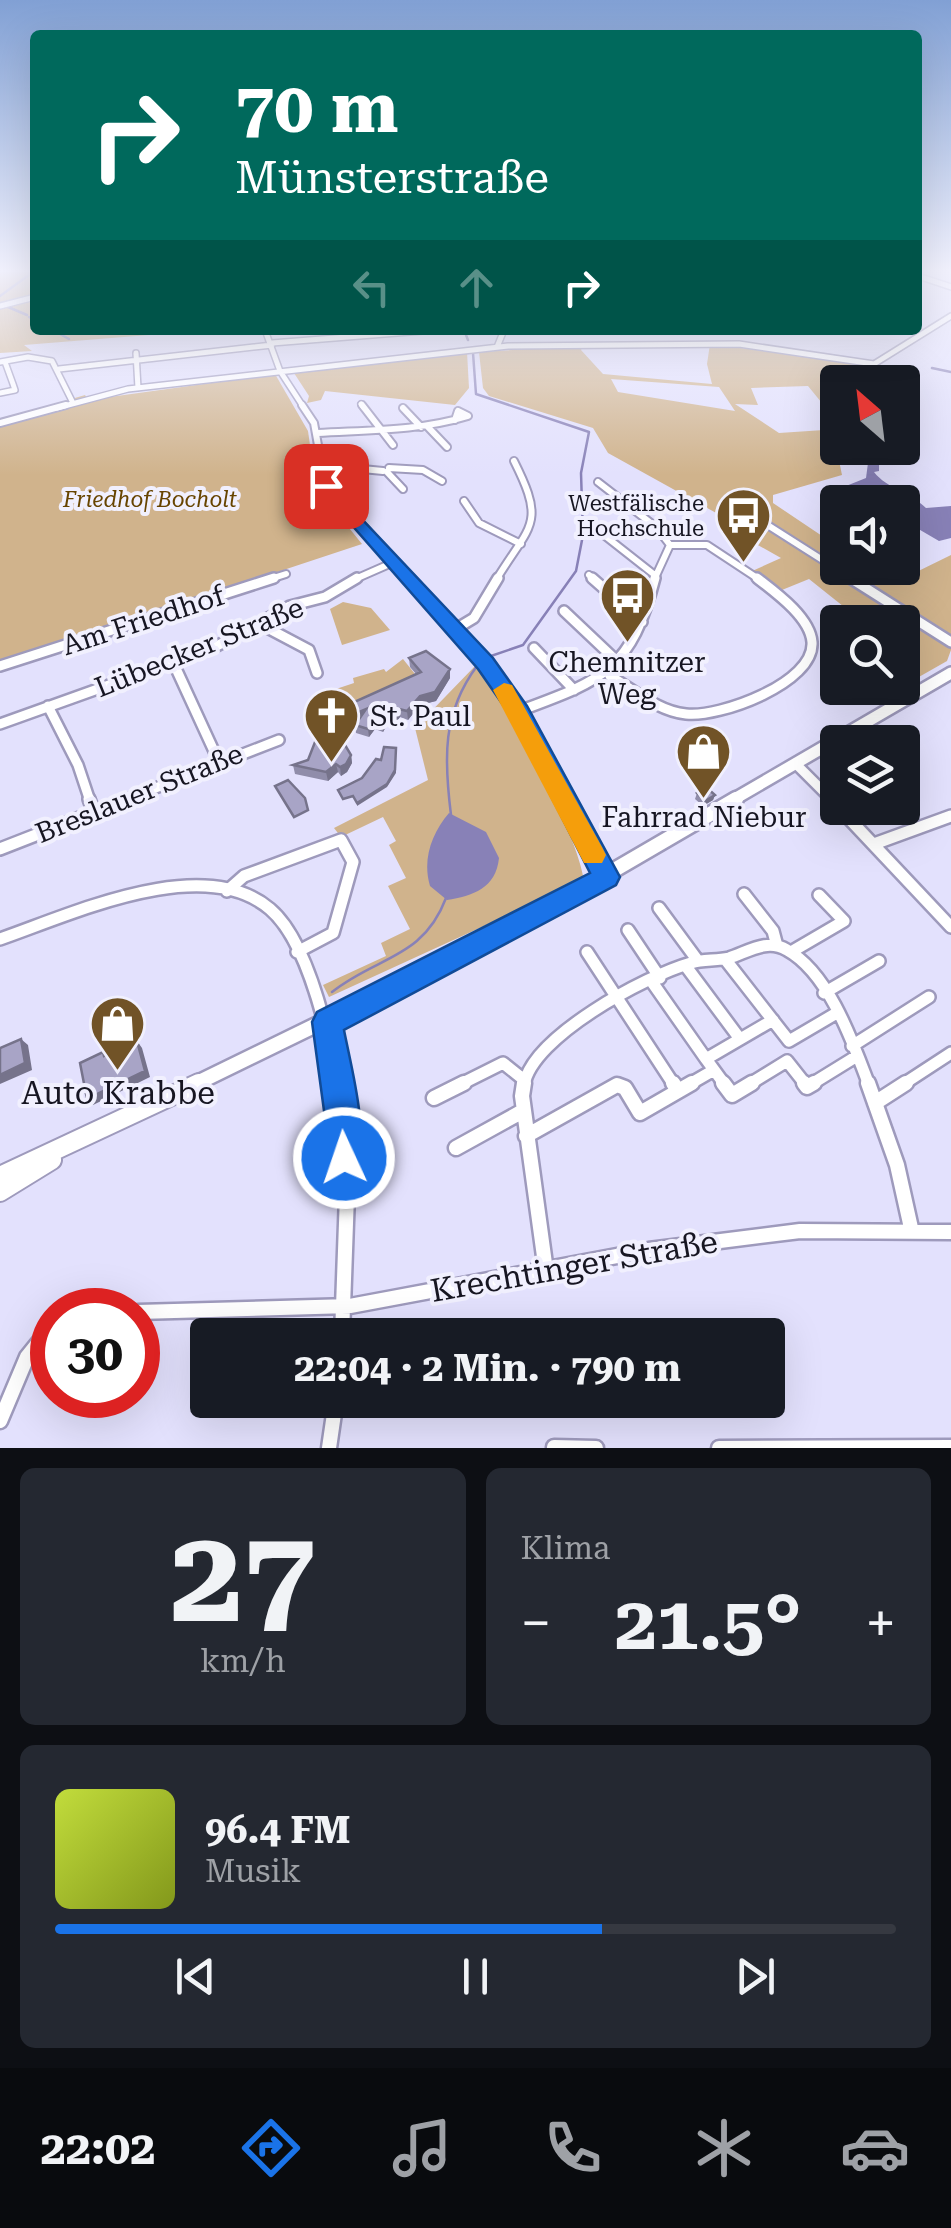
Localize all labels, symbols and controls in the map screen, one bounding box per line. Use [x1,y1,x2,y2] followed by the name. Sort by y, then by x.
[235,67,399,149] text: 70 m
[70,70,200,200] icon: right
[235,151,549,204] text: Münsterstraße
[344,260,399,315] icon: left
[449,260,504,315] icon: ahead
[554,260,609,315] icon: right
[820,365,920,465] north arrow
[820,365,920,825] map controls
[284,444,369,529] pin
[299,459,354,514] icon: arrive
[820,485,920,585] button: sound
[713,486,773,565] bus stop icon: Westfälische Hochschule
[62,487,238,512] park label: Friedhof Bocholt
[568,491,704,541] place label: Westfälische Hochschule
[597,566,657,645] bus stop icon: Chemnitzer Weg
[58,578,229,662] street label: Am Friedhof
[90,591,308,704] street label: Lübecker Straße
[820,605,920,705] button: search
[549,646,705,711] place label: Chemnitzer Weg
[301,686,361,765] church icon: St. Paul
[370,700,471,733] place label: St. Paul
[674,721,734,800] shop icon: Fahrrad Niebur
[820,725,920,825] button: layers
[31,737,248,850] street label: Breslauer Straße
[602,801,806,834] place label: Fahrrad Niebur
[88,994,148,1073] shop icon: Auto Krabbe
[21,1074,215,1112] place label: Auto Krabbe
[292,1106,396,1210] position arrow
[427,1222,721,1310] street label: Krechtinger Straße
[30,1288,160,1418] speed limit sign: 30
[294,1346,681,1390] text: 22:04 · 2 Min. · 790 m
[170,1500,316,1653] text: 27
[521,1529,610,1567] text: Klima
[615,1579,802,1667] text: 21.5°
[521,1591,551,1655] text: −
[865,1591,896,1655] text: +
[200,1642,286,1680] text: km/h
[205,1808,351,1852] text: 96.4 FM
[205,1852,301,1890] text: Musik
[168,1949,223,2004] icon: previous
[448,1949,503,2004] icon: pause
[728,1949,783,2004] icon: next
[236,2113,306,2183] icon: directions
[387,2113,457,2183] icon: music
[538,2113,608,2183] icon: phone
[689,2113,759,2183] icon: climate
[840,2113,910,2183] icon: car
[41,2122,155,2175] text: 22:02

